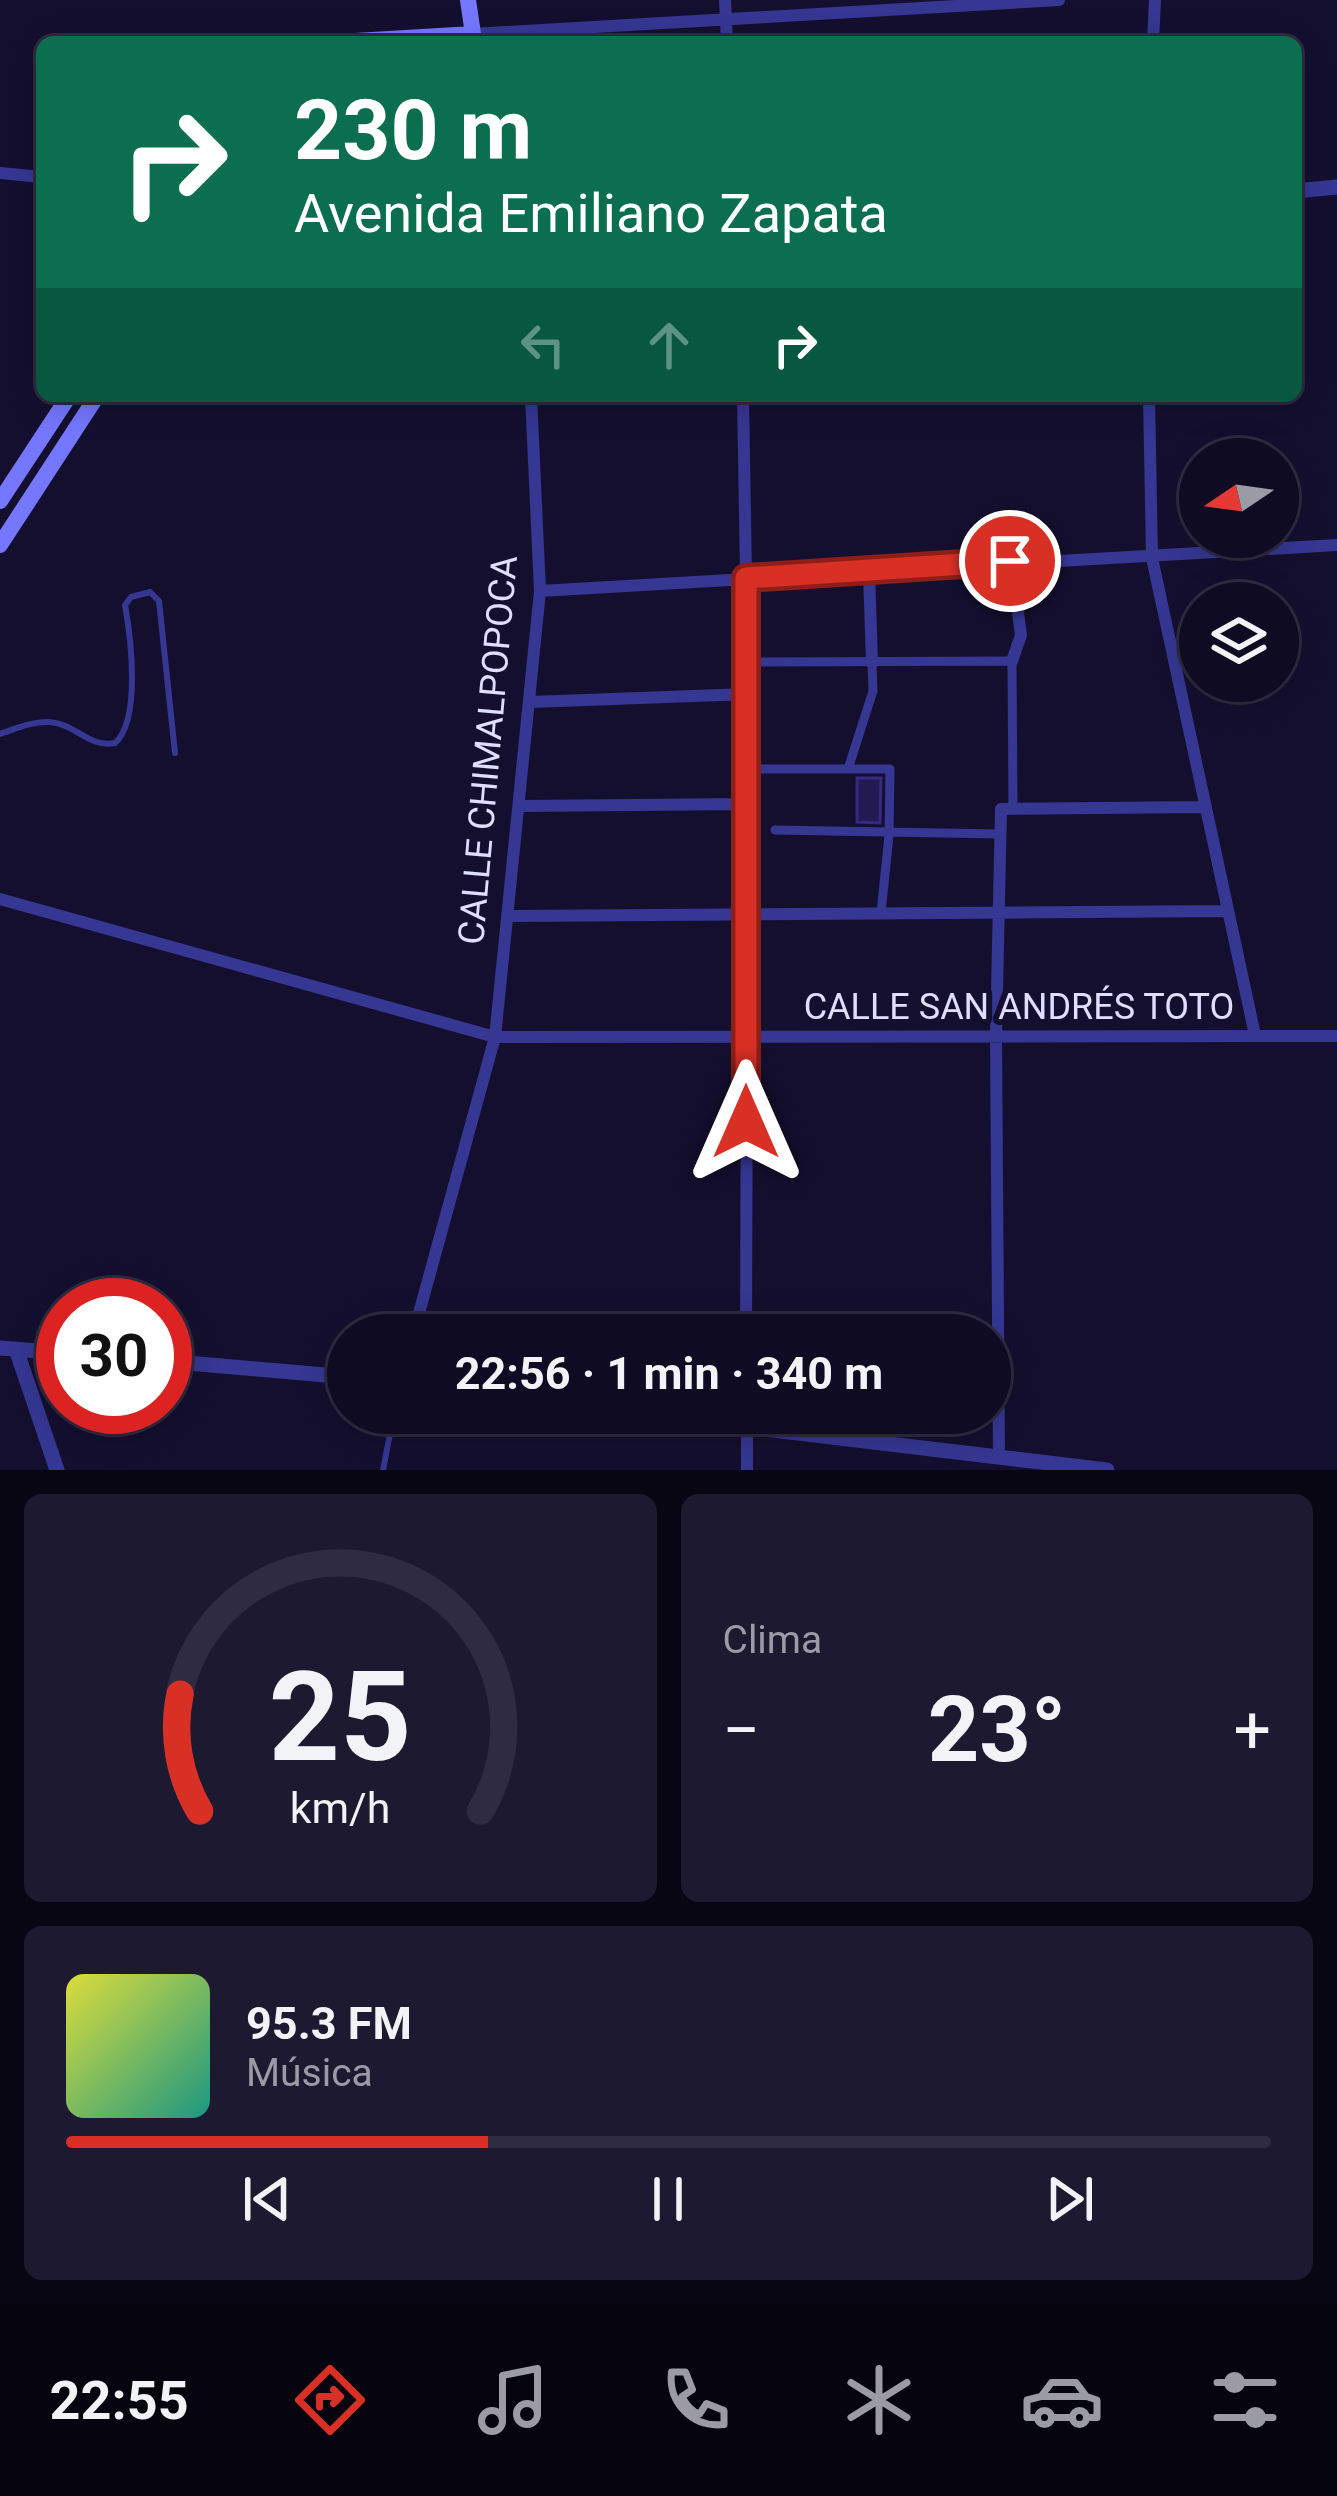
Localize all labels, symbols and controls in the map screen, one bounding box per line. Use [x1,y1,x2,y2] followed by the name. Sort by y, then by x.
[294,81,532,180] text: 230 m
[96,84,252,240] icon: right
[294,182,888,245] text: Avenida Emiliano Zapata
[510,312,576,378] icon: left
[636,312,702,378] icon: ahead
[762,312,828,378] icon: right
[1179,438,1299,558] north arrow
[1179,438,1299,702] map controls
[959,510,1061,612] pin
[977,528,1043,594] icon: arrive
[450,553,526,946] street label: CALLE CHIMALPOPOCA
[1179,582,1299,702] button: layers
[804,985,1234,1028] street label: CALLE SAN ANDRÉS TOTO
[683,1059,809,1185] position arrow
[36,1278,192,1434] speed limit sign: 30
[455,1347,883,1400] text: 22:56 · 1 min · 340 m
[723,1617,822,1663] text: Clima
[269,1644,412,1790] text: 25
[928,1678,1066,1783] text: 23°
[723,1692,760,1769] text: −
[1234,1692,1271,1769] text: +
[290,1783,391,1833] text: km/h
[246,1997,412,2050] text: 95.3 FM
[246,2050,373,2096] text: Música
[234,2166,300,2232] icon: previous
[635,2166,701,2232] icon: pause
[1037,2166,1103,2232] icon: next
[288,2358,372,2442] icon: directions
[471,2358,555,2442] icon: music
[654,2358,738,2442] icon: phone
[837,2358,921,2442] icon: climate
[1020,2358,1104,2442] icon: car
[1203,2358,1287,2442] icon: filters
[50,2369,189,2432] text: 22:55

